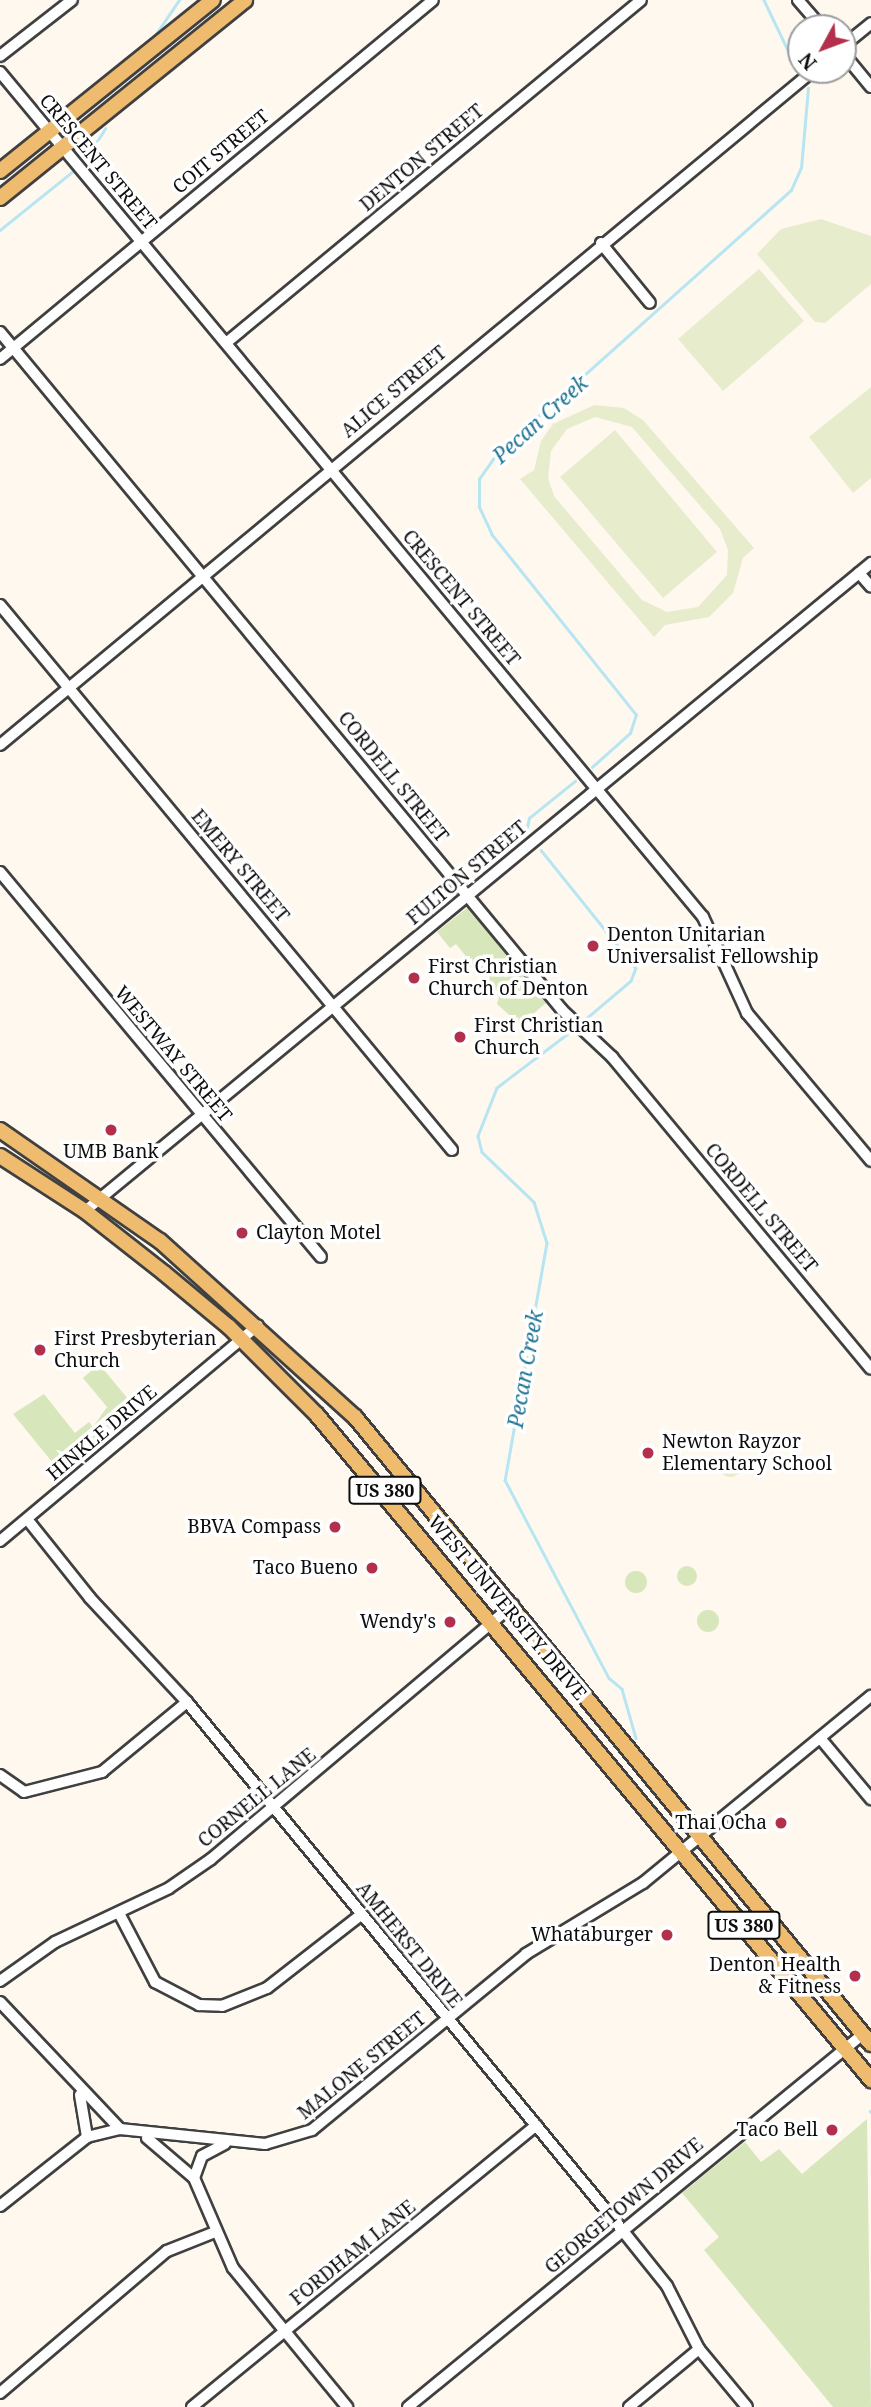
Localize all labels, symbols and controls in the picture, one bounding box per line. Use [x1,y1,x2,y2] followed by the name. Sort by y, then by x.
[787,14,857,84] north arrow
[793,47,822,76] text: N
[35,89,161,235] street label: CRESCENT STREET
[356,100,488,216] street label: DENTON STREET
[168,105,274,199] street label: COIT STREET
[337,341,451,443] street label: ALICE STREET
[487,370,593,468] water label: Pecan Creek
[398,525,524,671] street label: CRESCENT STREET
[333,707,453,847] street label: CORDELL STREET
[186,805,294,927] street label: EMERY STREET
[402,816,532,930] street label: FULTON STREET
[607,924,819,968] place label: Denton Unitarian Universalist Fellowship
[585,938,601,954] marker: Denton Unitarian Universalist Fellowship
[428,956,588,1000] place label: First Christian Church of Denton
[406,970,422,986] marker: First Christian Church of Denton
[110,981,236,1127] street label: WESTWAY STREET
[474,1015,603,1059] place label: First Christian Church
[452,1029,468,1045] marker: First Christian Church
[103,1122,119,1138] marker: UMB Bank
[700,1139,822,1277] street label: CORDELL STREET
[63,1141,159,1163] place label: UMB Bank
[256,1222,381,1244] place label: Clayton Motel
[234,1225,250,1241] marker: Clayton Motel
[502,1308,548,1430] water label: Pecan Creek
[54,1328,216,1372] place label: First Presbyterian Church
[32,1342,48,1358] marker: First Presbyterian Church
[42,1380,162,1486] street label: HINKLE DRIVE
[662,1431,832,1475] place label: Newton Rayzor Elementary School
[640,1445,656,1461] marker: Newton Rayzor Elementary School
[348,1476,422,1504] road number: US 380
[423,1511,591,1705] street label: WEST UNIVERSITY DRIVE
[187,1516,321,1538] place label: BBVA Compass
[327,1519,343,1535] marker: BBVA Compass
[253,1557,358,1579] place label: Taco Bueno
[364,1560,380,1576] marker: Taco Bueno
[360,1611,436,1633] place label: Wendy's
[442,1614,458,1630] marker: Wendy's
[194,1744,320,1852] street label: CORNELL LANE
[675,1812,767,1834] place label: Thai Ocha
[773,1815,789,1831] marker: Thai Ocha
[351,1878,467,2012] street label: AMHERST DRIVE
[707,1910,781,1940] road number: US 380
[531,1924,653,1946] place label: Whataburger
[659,1927,675,1943] marker: Whataburger
[709,1954,841,1998] place label: Denton Health & Fitness
[847,1968,863,1984] marker: Denton Health & Fitness
[294,2007,430,2125] street label: MALONE STREET
[737,2119,818,2141] place label: Taco Bell
[824,2122,840,2138] marker: Taco Bell
[540,2133,708,2279] street label: GEORGETOWN DRIVE
[286,2196,420,2310] street label: FORDHAM LANE

